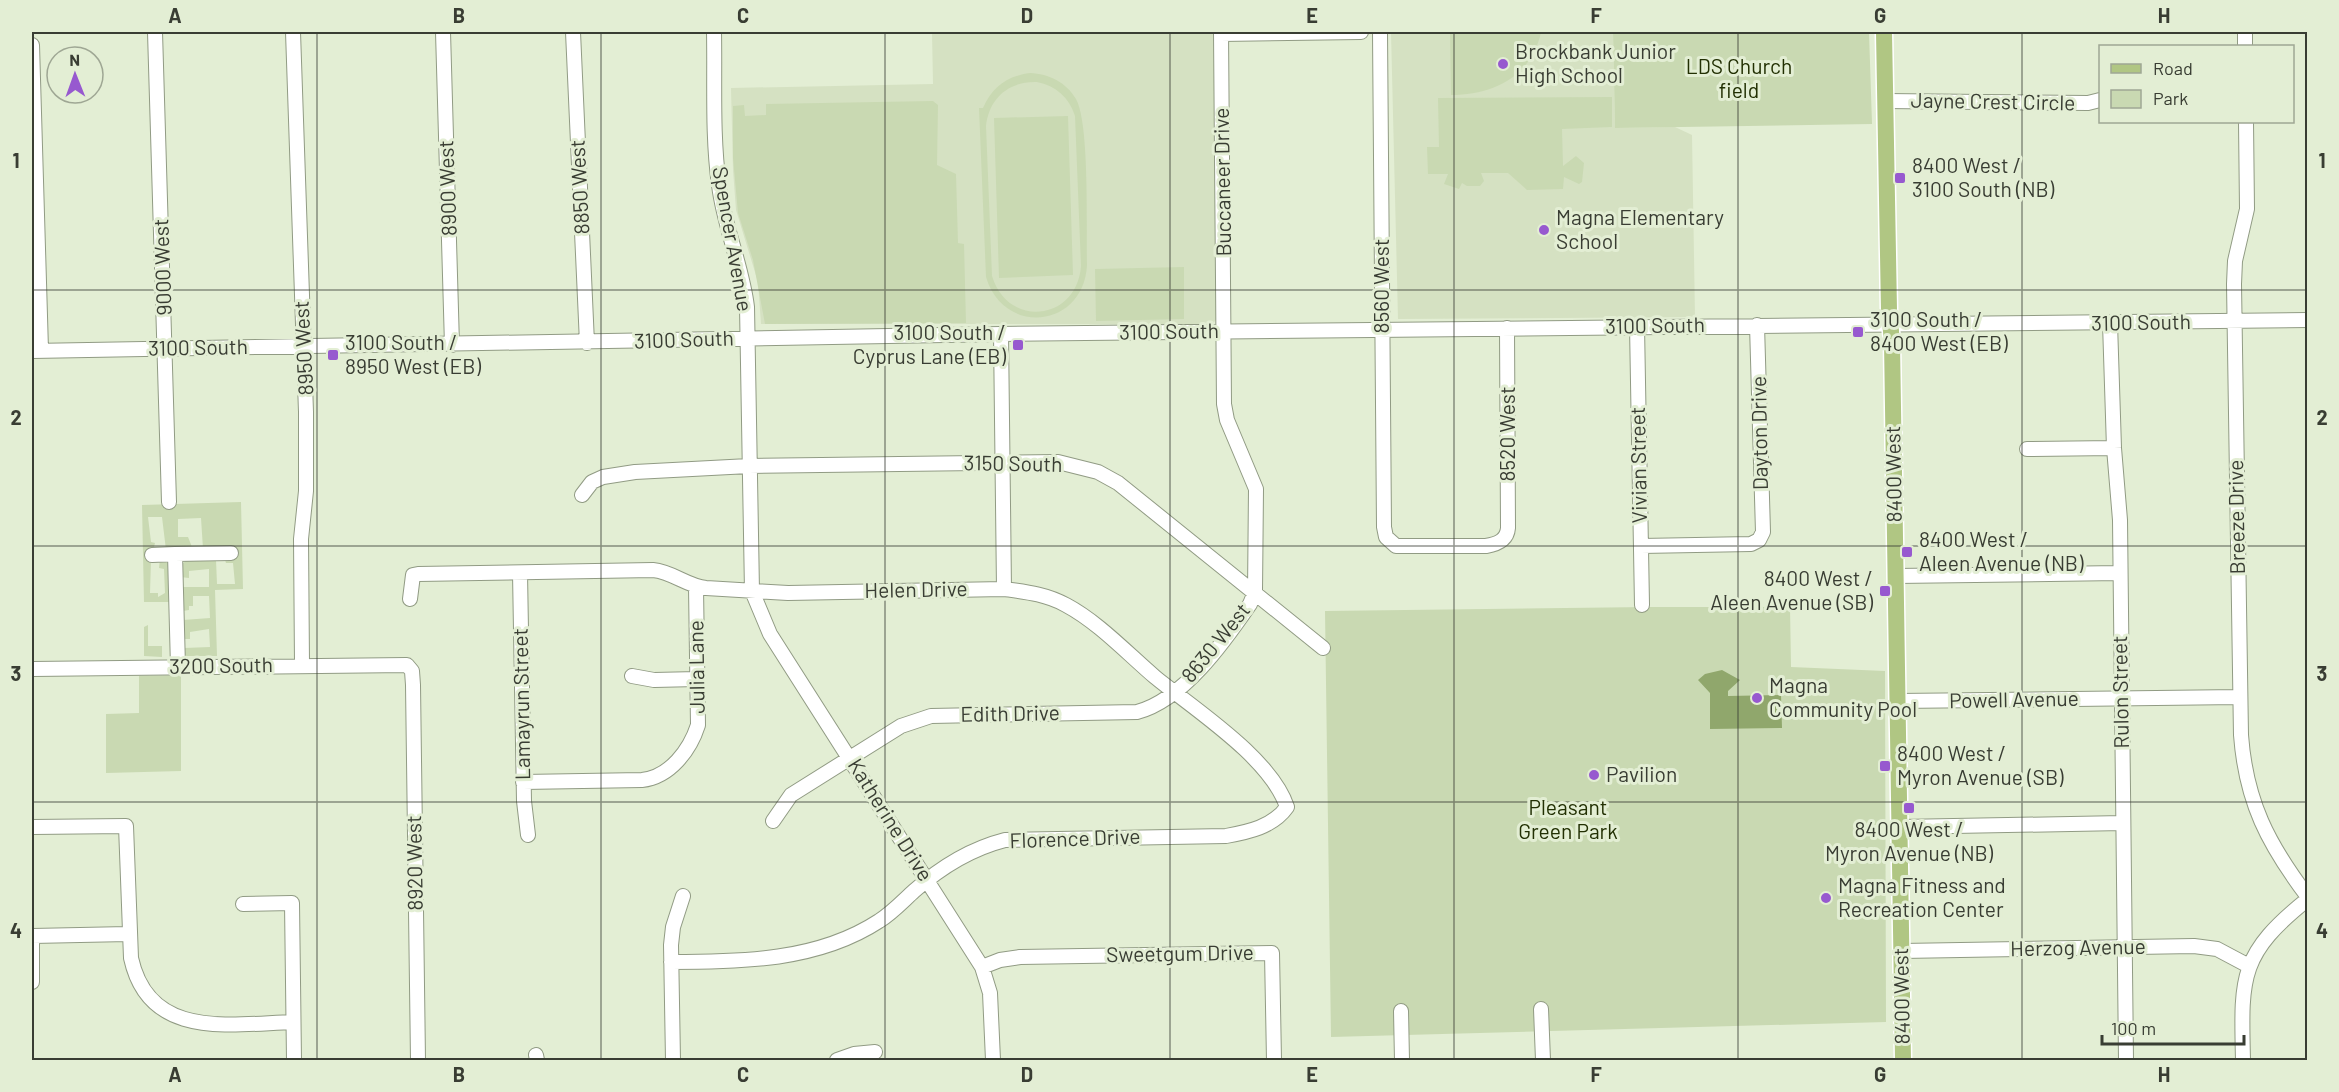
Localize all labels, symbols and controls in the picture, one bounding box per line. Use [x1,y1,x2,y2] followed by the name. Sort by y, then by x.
[168,3,182,27] text: A
[453,3,465,27] text: B
[737,3,749,27] text: C
[1021,3,1033,27] text: D
[1306,3,1318,27] text: E
[1590,3,1602,27] text: F
[1874,3,1886,27] text: G
[2158,3,2170,27] text: H
[1515,38,1676,87] place label: Brockbank Junior High School
[45,45,105,105] north arrow
[2099,45,2294,123] legend
[69,50,80,69] text: N
[1686,53,1792,102] park label: LDS Church field
[1496,57,1510,71] marker: Brockbank Junior High School
[2153,57,2193,79] text: Road
[1910,87,2076,114] street label: Jayne Crest Circle
[2153,87,2188,109] text: Park
[1208,107,1235,257] street label: Buccaneer Drive
[564,139,593,235] street label: 8850 West
[432,140,461,236] street label: 8900 West
[12,148,20,172] text: 1
[2318,148,2326,172] text: 1
[1912,152,2055,201] place label: 8400 West / 3100 South (NB)
[708,164,759,313] street label: Spencer Avenue
[1893,171,1907,185] marker: 8400 West / 3100 South (NB)
[1556,204,1724,253] place label: Magna Elementary School
[147,218,176,316] street label: 9000 West
[1537,223,1551,237] marker: Magna Elementary School
[1368,239,1393,333] street label: 8560 West
[288,300,317,396] street label: 8950 West
[1870,306,2008,355] place label: 3100 South / 8400 West (EB)
[2091,308,2191,335] street label: 3100 South
[1605,311,1705,338] street label: 3100 South
[1119,317,1219,344] street label: 3100 South
[853,319,1007,368] place label: 3100 South / Cyprus Lane (EB)
[634,324,734,353] street label: 3100 South
[1851,325,1865,339] marker: 3100 South / 8400 West (EB)
[345,329,481,378] place label: 3100 South / 8950 West (EB)
[148,333,248,360] street label: 3100 South
[1011,338,1025,352] marker: 3100 South / Cyprus Lane (EB)
[326,348,340,362] marker: 3100 South / 8950 West (EB)
[1745,376,1772,490] street label: Dayton Drive
[1494,386,1519,482] street label: 8520 West
[10,405,22,429] text: 2
[2316,405,2328,429] text: 2
[1624,406,1651,524] street label: Vivian Street
[1879,426,1906,523] street label: 8400 West
[963,449,1063,476] street label: 3150 South
[2222,460,2249,575] street label: Breeze Drive
[1919,526,2084,575] place label: 8400 West / Aleen Avenue (NB)
[1900,545,1914,559] marker: 8400 West / Aleen Avenue (NB)
[1710,565,1874,614] place label: 8400 West / Aleen Avenue (SB)
[864,575,968,602] street label: Helen Drive
[1878,584,1892,598] marker: 8400 West / Aleen Avenue (SB)
[1175,597,1254,687] street label: 8630 West
[682,620,709,714] street label: Julia Lane
[507,628,534,780] street label: Lamayrun Street
[2106,635,2133,749] street label: Rulon Street
[169,651,273,678] street label: 3200 South
[11,661,21,685] text: 3
[2317,661,2327,685] text: 3
[1769,672,1917,721] place label: Magna Community Pool
[1949,685,2079,712] street label: Powell Avenue
[1750,691,1764,705] marker: Magna Community Pool
[960,699,1060,726] street label: Edith Drive
[1897,740,2064,789] place label: 8400 West / Myron Avenue (SB)
[844,753,939,885] street label: Katherine Drive
[1878,759,1892,773] marker: 8400 West / Myron Avenue (SB)
[1606,761,1677,786] place label: Pavilion
[1587,768,1601,782] marker: Pavilion
[1518,794,1618,843] park label: Pleasant Green Park
[1902,801,1916,815] marker: 8400 West / Myron Avenue (NB)
[400,815,427,911] street label: 8920 West
[1825,816,1994,865] place label: 8400 West / Myron Avenue (NB)
[1009,823,1141,852] street label: Florence Drive
[1838,872,2006,921] place label: Magna Fitness and Recreation Center
[1819,891,1833,905] marker: Magna Fitness and Recreation Center
[10,918,22,942] text: 4
[2316,918,2328,942] text: 4
[2010,933,2146,960] street label: Herzog Avenue
[1106,939,1254,966] street label: Sweetgum Drive
[1887,948,1914,1045] street label: 8400 West
[2102,1008,2244,1046] scale bar
[2111,1017,2156,1039] text: 100 m
[168,1062,182,1086] text: A
[453,1062,465,1086] text: B
[737,1062,749,1086] text: C
[1021,1062,1033,1086] text: D
[1306,1062,1318,1086] text: E
[1590,1062,1602,1086] text: F
[1874,1062,1886,1086] text: G
[2158,1062,2170,1086] text: H

